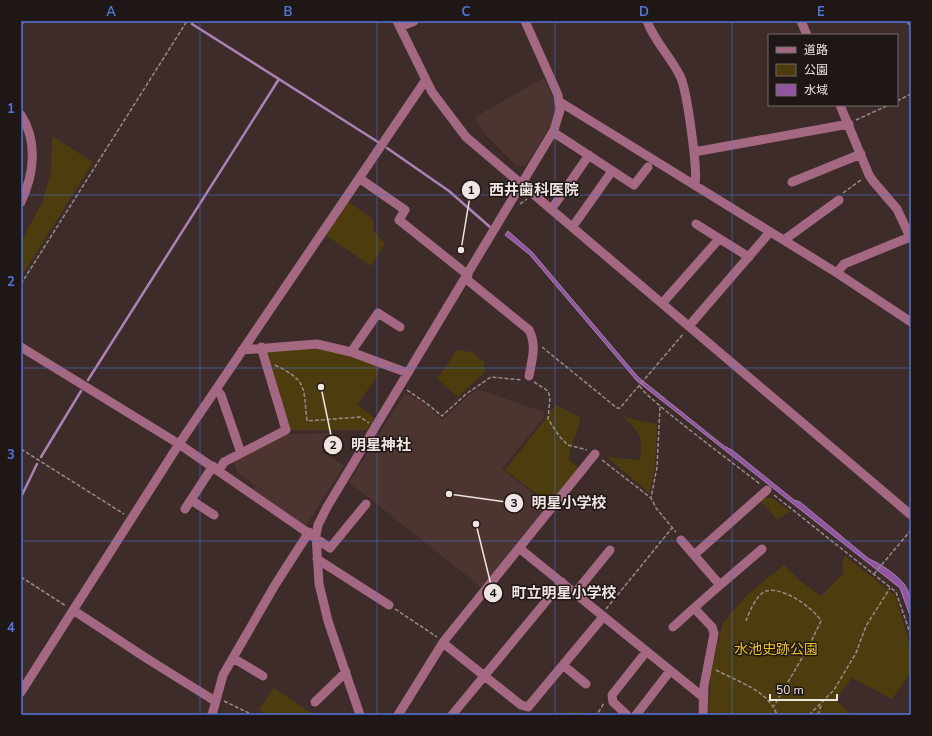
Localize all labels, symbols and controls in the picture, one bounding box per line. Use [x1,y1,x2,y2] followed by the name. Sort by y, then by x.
[106,3,116,21] text: A
[284,3,293,21] text: B
[462,3,471,21] text: C
[639,3,649,21] text: D
[817,3,825,21] text: E
[768,34,898,106] legend
[804,42,828,58] text: 道路
[804,62,828,78] text: 公園
[804,82,828,98] text: 水域
[7,100,15,118] text: 1
[461,177,587,204] callout: 西井歯科医院
[489,180,579,200] text: 西井歯科医院
[467,182,475,198] text: 1
[7,273,15,291] text: 2
[323,431,419,458] callout: 明星神社
[351,435,411,455] text: 明星神社
[329,437,337,453] text: 2
[7,446,15,464] text: 3
[504,490,615,517] callout: 明星小学校
[531,493,607,513] text: 明星小学校
[510,495,518,511] text: 3
[483,580,624,607] callout: 町立明星小学校
[511,583,617,603] text: 町立明星小学校
[489,585,497,601] text: 4
[7,619,15,637] text: 4
[734,640,818,659] park label: 水池史跡公園
[770,676,837,702] scale bar
[776,682,804,698] text: 50 m

